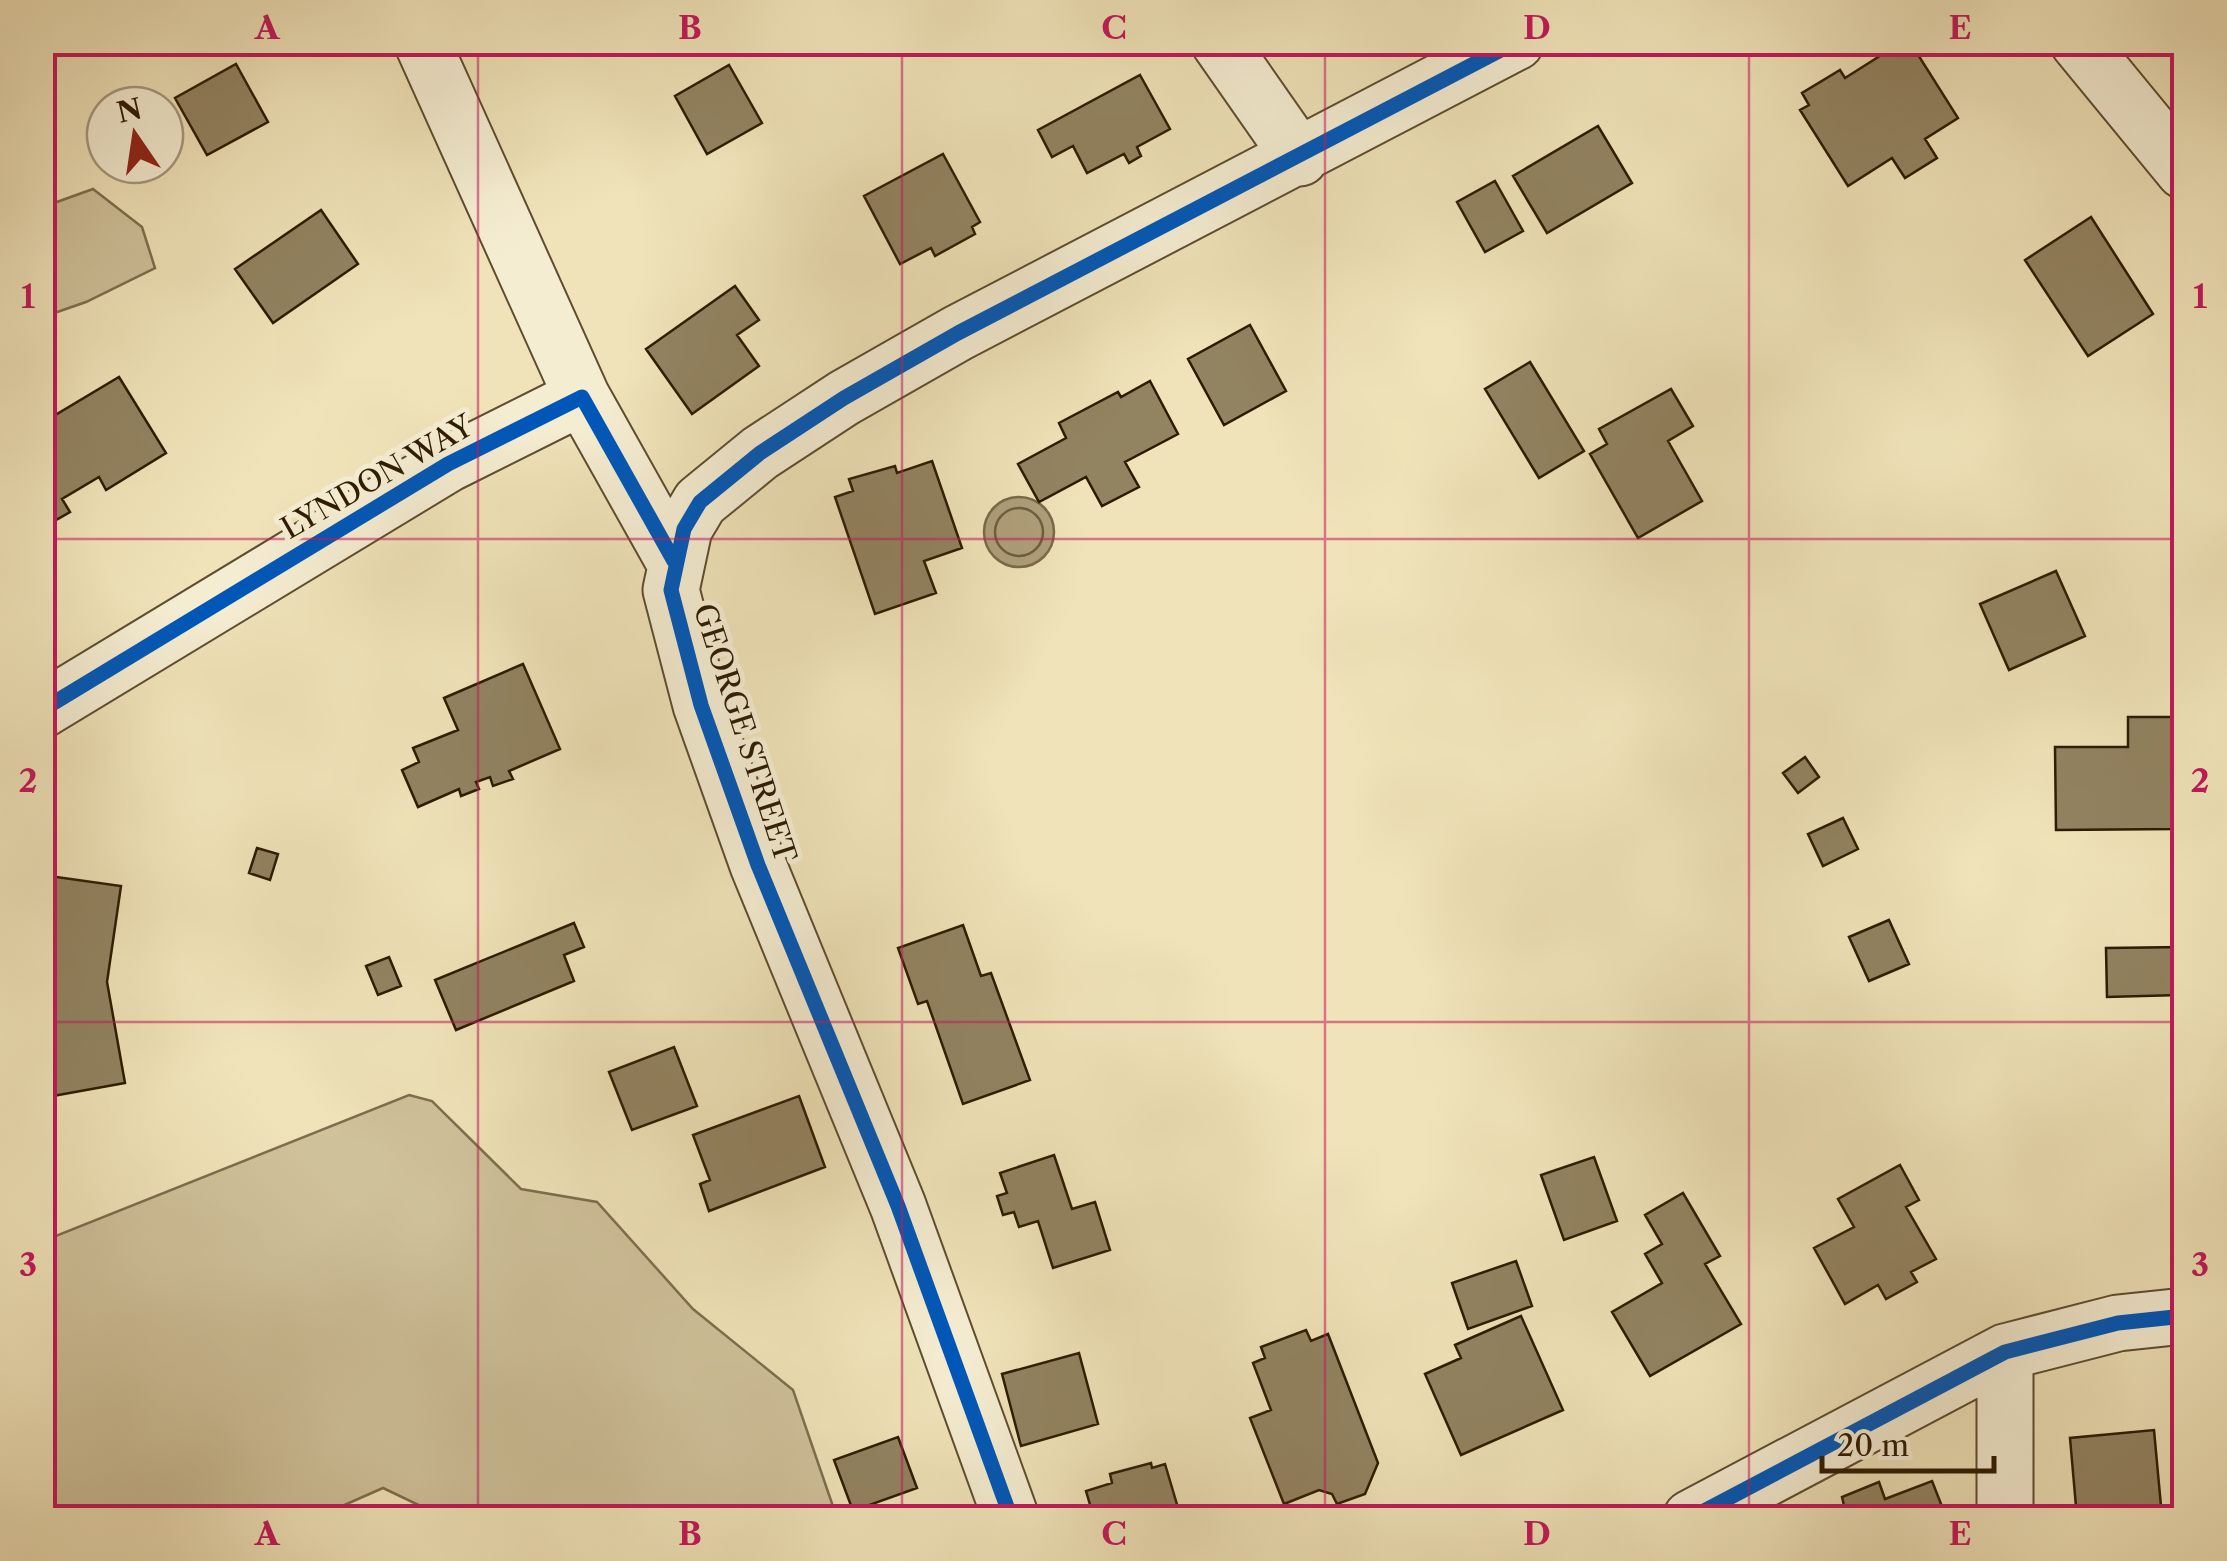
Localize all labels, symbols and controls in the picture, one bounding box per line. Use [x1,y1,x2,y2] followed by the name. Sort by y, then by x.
[254,8,281,47] text: A
[678,8,702,47] text: B
[1101,8,1127,47] text: C
[1523,8,1551,47] text: D
[1948,8,1972,47] text: E
[85,85,185,185] north arrow
[114,91,145,130] text: N
[21,277,36,316] text: 1
[2193,277,2208,316] text: 1
[274,407,480,547] street label: LYNDON WAY
[686,599,804,868] street label: GEORGE STREET
[19,761,37,800] text: 2
[2191,761,2209,800] text: 2
[19,1245,37,1284] text: 3
[2191,1245,2209,1284] text: 3
[1822,1411,1994,1473] scale bar
[1837,1427,1909,1464] text: 20 m
[254,1514,281,1553] text: A
[678,1514,702,1553] text: B
[1101,1514,1127,1553] text: C
[1523,1514,1551,1553] text: D
[1948,1514,1972,1553] text: E

